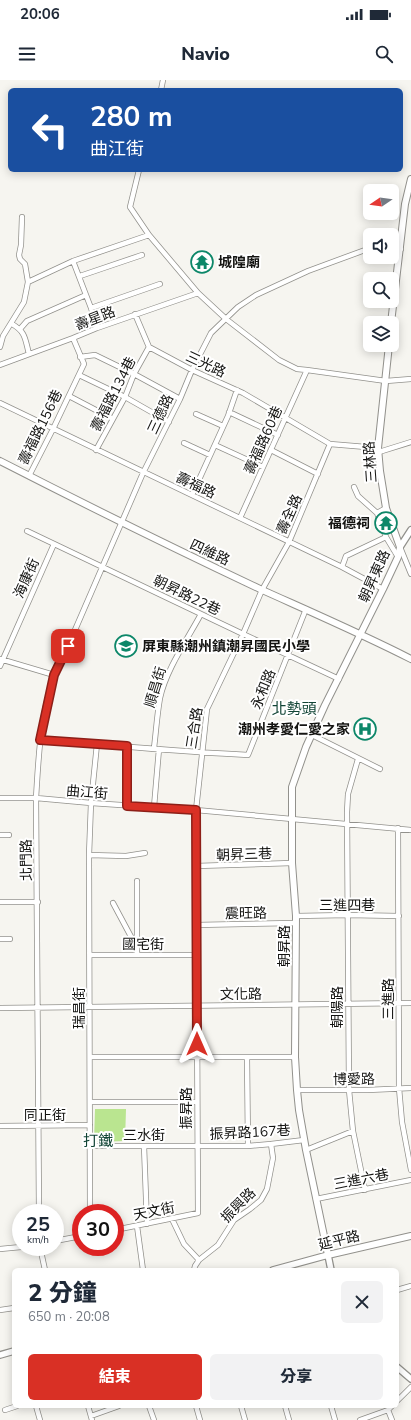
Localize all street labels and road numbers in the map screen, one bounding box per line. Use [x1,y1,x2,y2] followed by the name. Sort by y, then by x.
[72,302,118,335] street label: 壽星路
[183,347,229,382] street label: 三光路
[87,354,140,435] street label: 壽福路134巷
[14,387,67,468] street label: 壽福路156巷
[143,391,178,437] street label: 三德路
[240,403,287,477] street label: 壽福路60巷
[360,440,381,484] street label: 三林路
[173,468,219,503] street label: 壽福路
[272,491,307,537] street label: 壽全路
[187,535,233,570] street label: 四維路
[354,547,395,606] street label: 朝昇東路
[9,555,44,601] street label: 海康街
[150,571,224,620] street label: 朝昇路22巷
[140,664,171,710] street label: 順昌街
[247,666,280,712] street label: 永和路
[182,706,207,750] street label: 三合路
[65,781,109,804] street label: 曲江街
[17,839,36,881] street label: 北門路
[216,844,272,865] street label: 朝昇三巷
[319,896,375,915] street label: 三進四巷
[225,904,267,923] street label: 震旺路
[275,925,294,967] street label: 朝昇路
[122,935,164,954] street label: 國宅街
[379,978,398,1020] street label: 三進路
[220,985,262,1004] street label: 文化路
[328,986,347,1028] street label: 朝陽路
[70,987,89,1029] street label: 瑞昌街
[333,1070,375,1089] street label: 博愛路
[177,1087,196,1129] street label: 振昇路
[24,1106,66,1125] street label: 同正街
[209,1121,291,1144] street label: 振昇路167巷
[123,1126,165,1145] street label: 三水街
[332,1165,390,1194] street label: 三進六巷
[217,1184,260,1227] street label: 振興路
[132,1198,177,1225] street label: 天文街
[316,1226,362,1255] street label: 延平路

